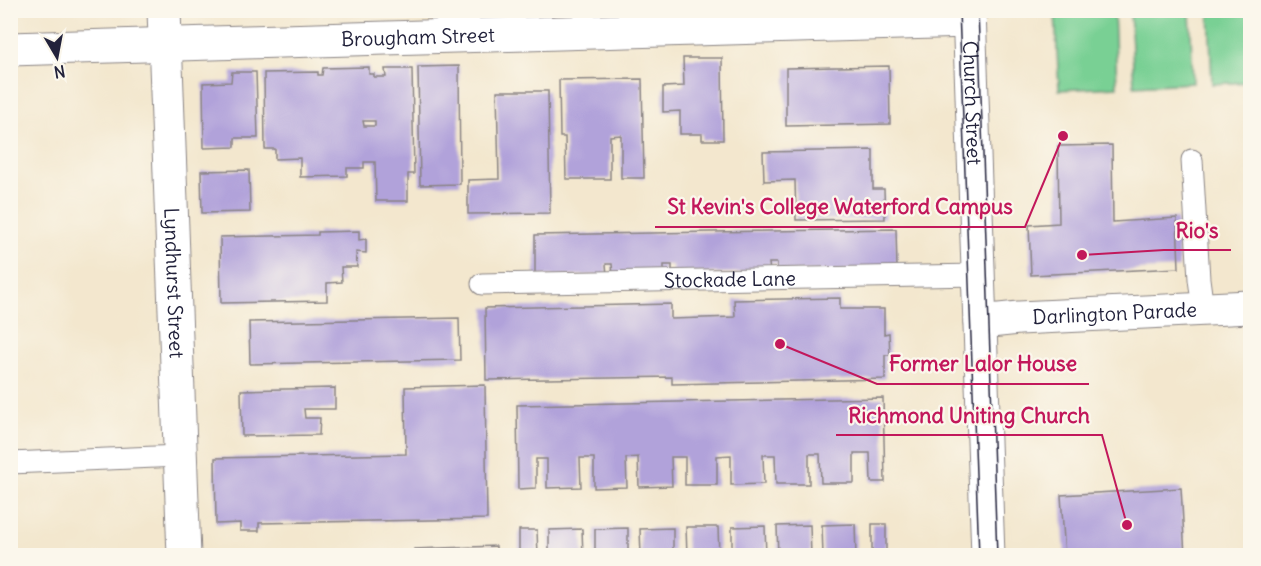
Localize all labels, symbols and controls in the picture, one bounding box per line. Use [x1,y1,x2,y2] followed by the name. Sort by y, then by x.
[341,22,495,51] street label: Brougham Street
[27,27,87,87] north arrow
[958,40,987,166] street label: Church Street
[52,61,67,83] text: N
[655,188,1025,227] callout: St Kevin's College Waterford Campus
[667,193,1013,220] text: St Kevin's College Waterford Campus
[159,207,190,359] street label: Lyndhurst Street
[1164,211,1231,250] callout: Rio's
[1175,217,1219,244] text: Rio's
[664,265,796,293] street label: Stockade Lane
[1032,297,1197,329] street label: Darlington Parade
[877,345,1089,384] callout: Former Lalor House
[889,350,1077,377] text: Former Lalor House
[836,396,1102,435] callout: Richmond Uniting Church
[848,402,1090,429] text: Richmond Uniting Church

